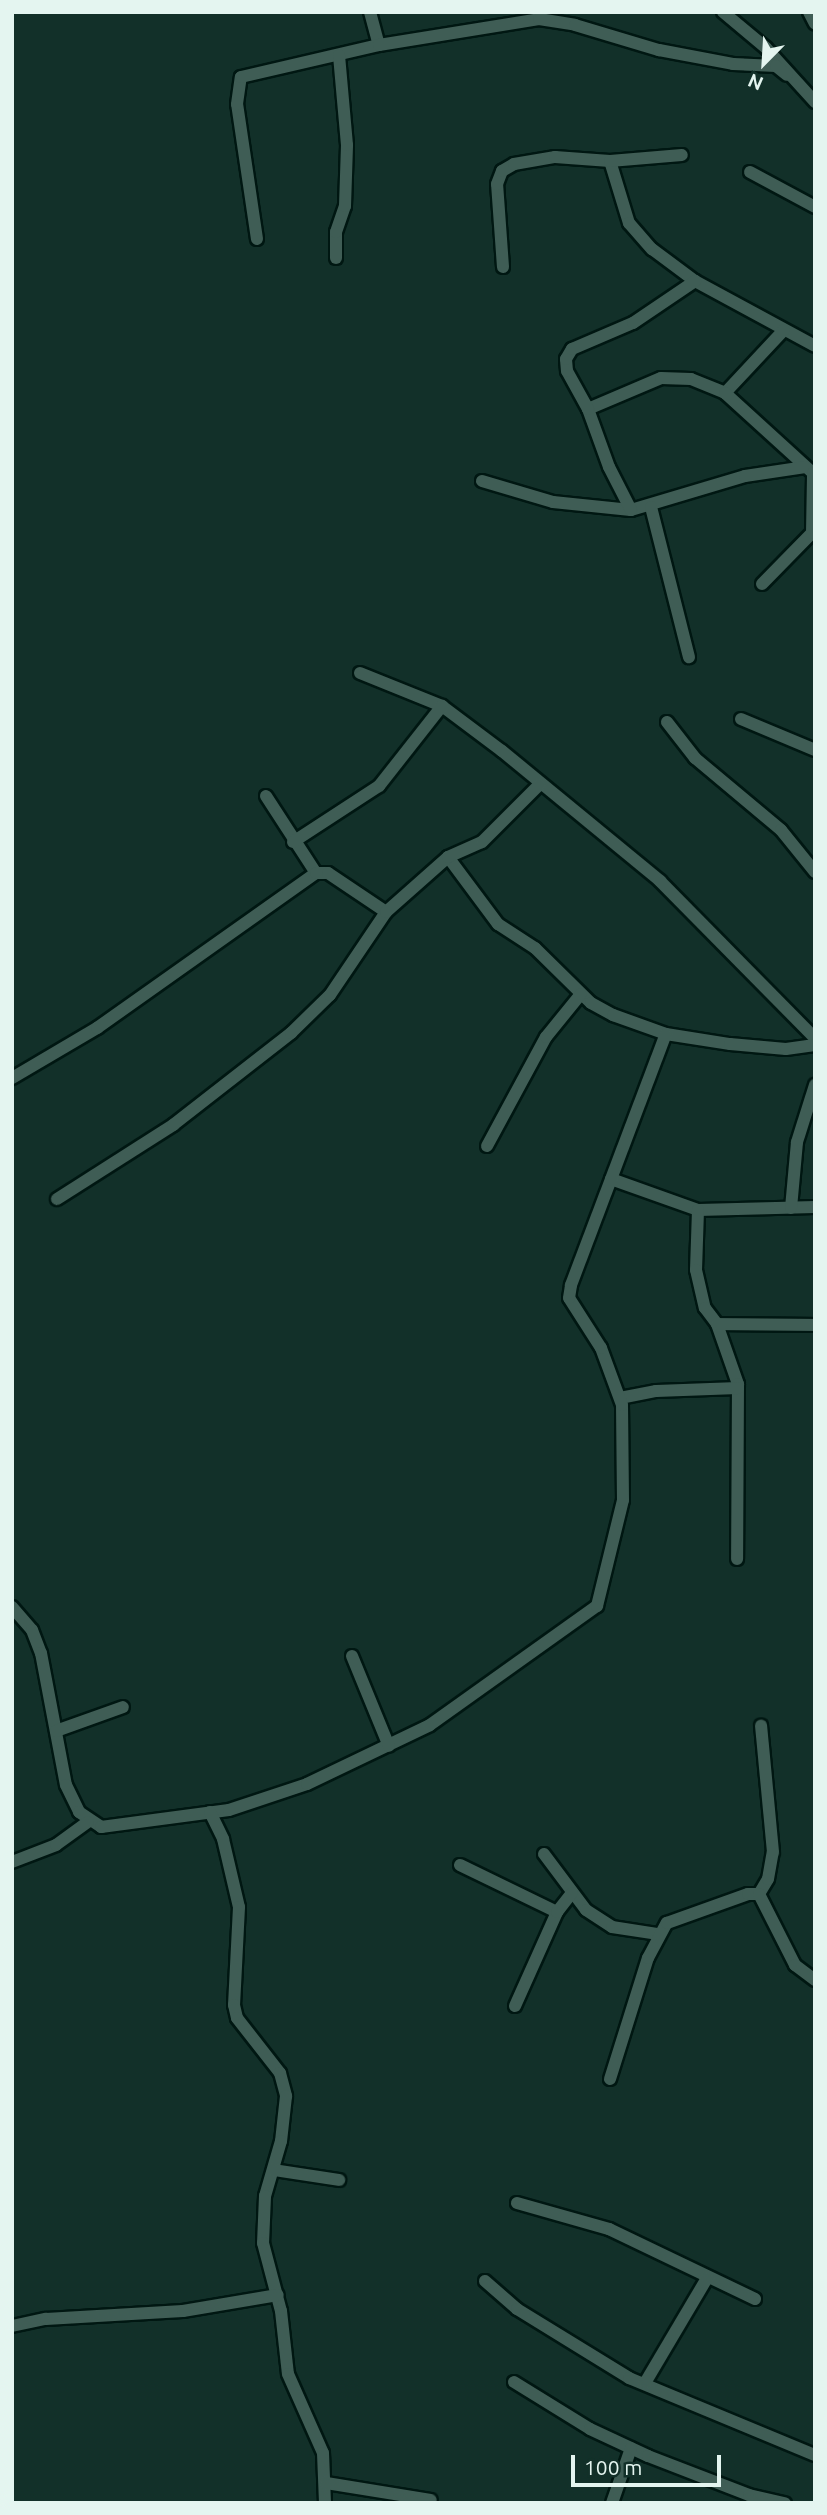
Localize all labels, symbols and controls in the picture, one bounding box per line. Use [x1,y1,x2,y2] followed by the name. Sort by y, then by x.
[729,28,799,98] north arrow
[745,69,766,95] text: N
[575,2442,726,2486] scale bar
[584,2455,642,2479] text: 100 m

